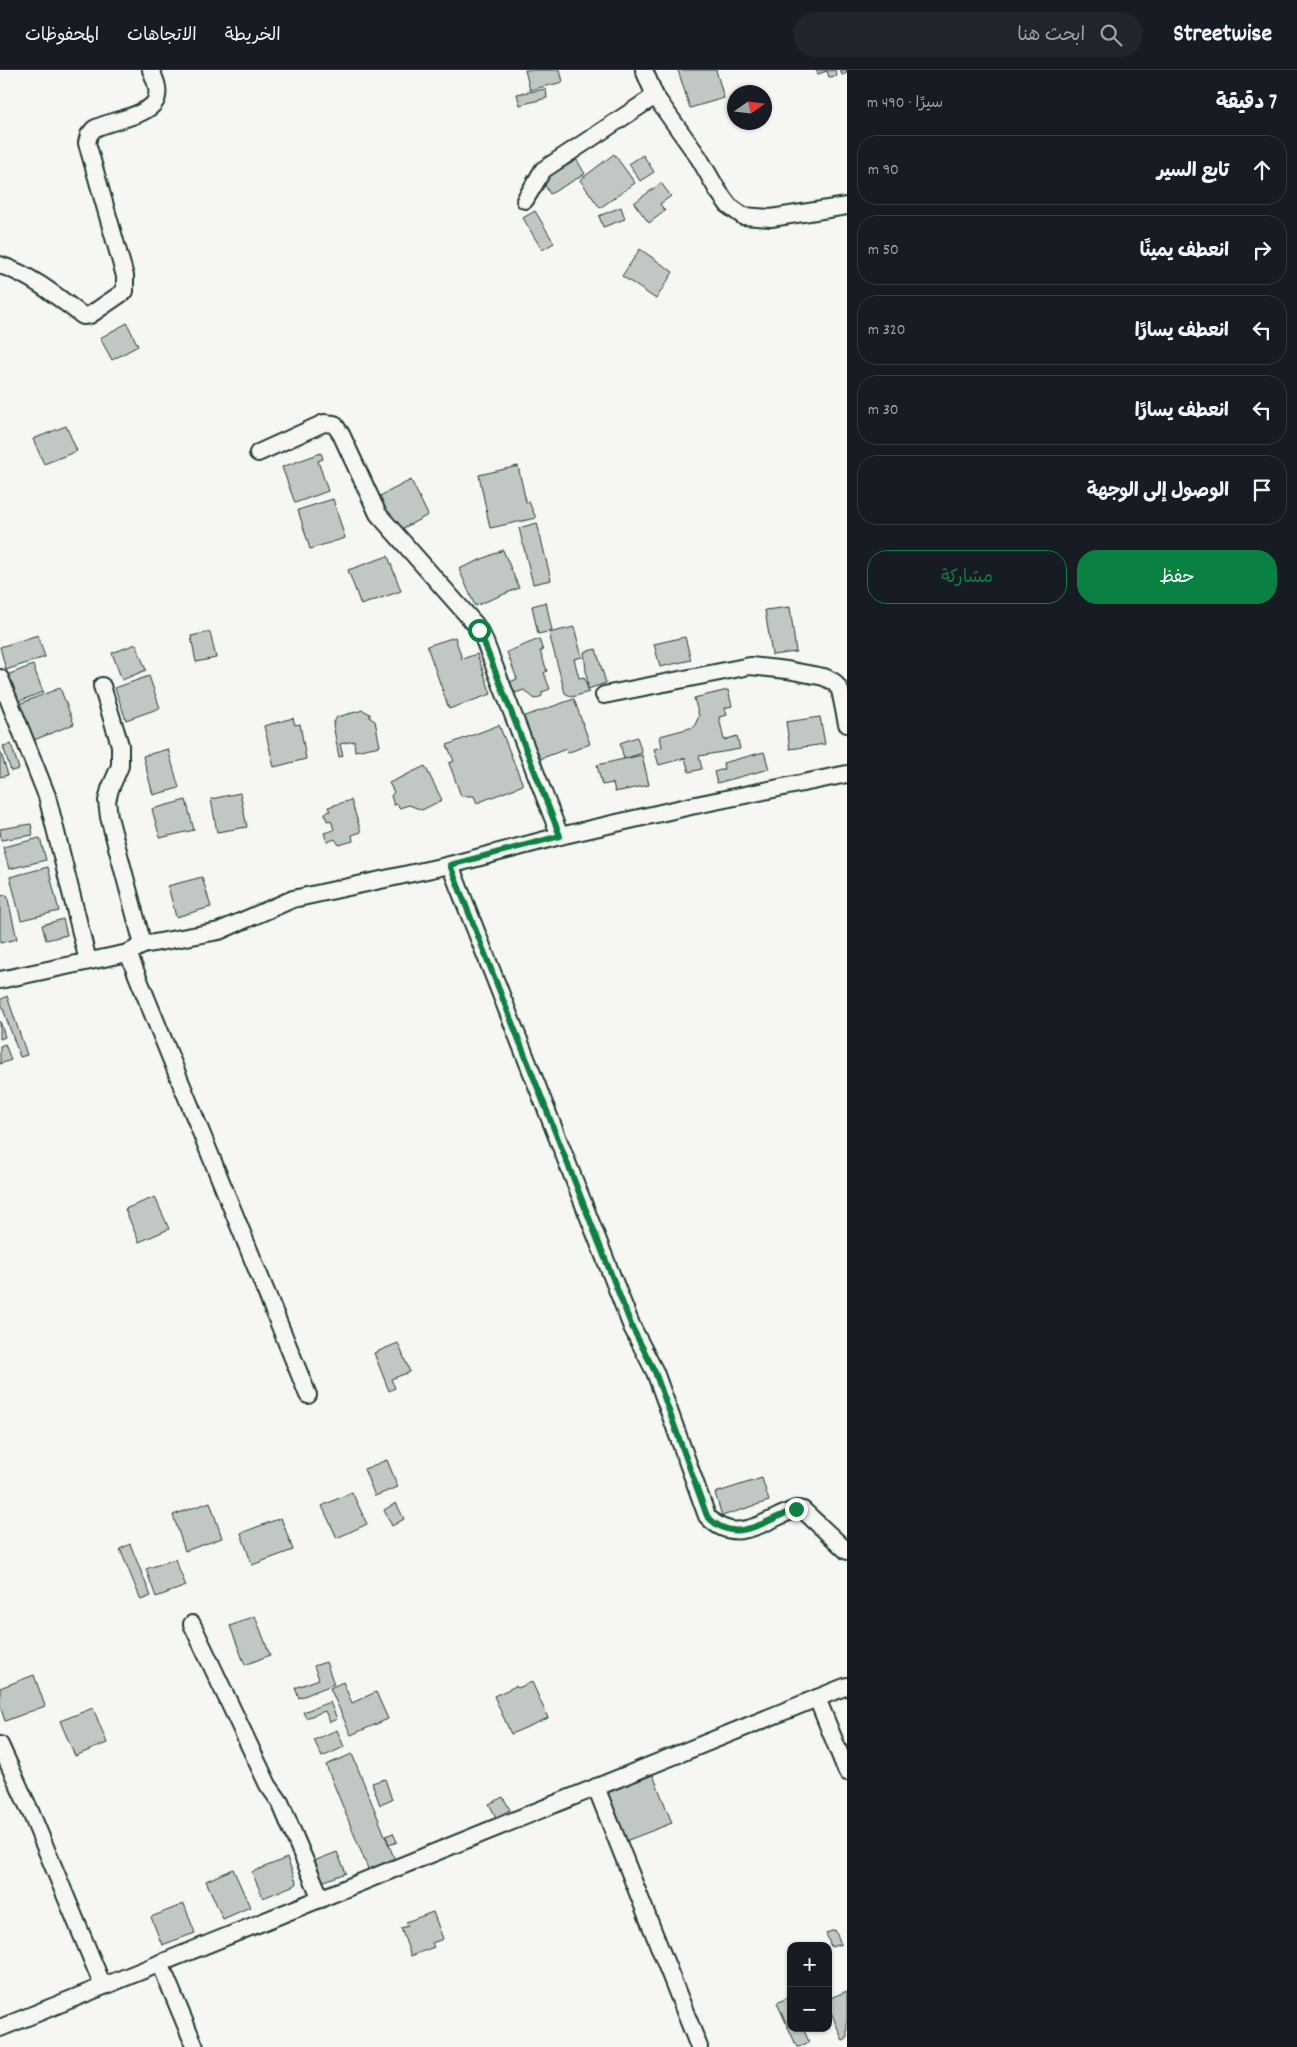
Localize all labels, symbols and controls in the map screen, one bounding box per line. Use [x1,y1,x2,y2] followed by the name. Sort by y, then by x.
[793,12,1143,57] search box
[1173,18,1272,52] text: Streetwise
[1097,21,1125,49] icon: search
[1017,23,1085,50] text: ابحث هنا
[25,24,99,49] text: المحفوظات
[127,24,197,49] text: الاتجاهات
[225,24,281,49] text: الخريطة
[727,85,772,130] north arrow
[1216,89,1277,119] text: 7 دقيقة
[867,92,943,115] text: سيرًا · 490 m
[1248,156,1276,184] icon: ahead
[868,159,899,182] text: 90 m
[1157,159,1229,186] text: تابع السير
[1248,236,1276,264] icon: right
[868,239,899,262] text: 50 m
[1140,239,1229,266] text: انعطف يمينًا
[1248,316,1276,344] icon: left
[868,319,906,342] text: 320 m
[1135,319,1229,346] text: انعطف يسارًا
[1248,396,1276,424] icon: left
[868,399,899,422] text: 30 m
[1135,399,1229,426] text: انعطف يسارًا
[1248,476,1276,504] icon: arrive
[1087,479,1229,506] text: الوصول إلى الوجهة
[867,550,1067,604] button: مشاركة
[1077,550,1277,604] button: حفظ
[468,619,491,642] route start
[785,1498,808,1521] route end
[787,1942,832,2032] map controls
[787,1942,832,1987] button: +
[787,1987,832,2032] button: −

